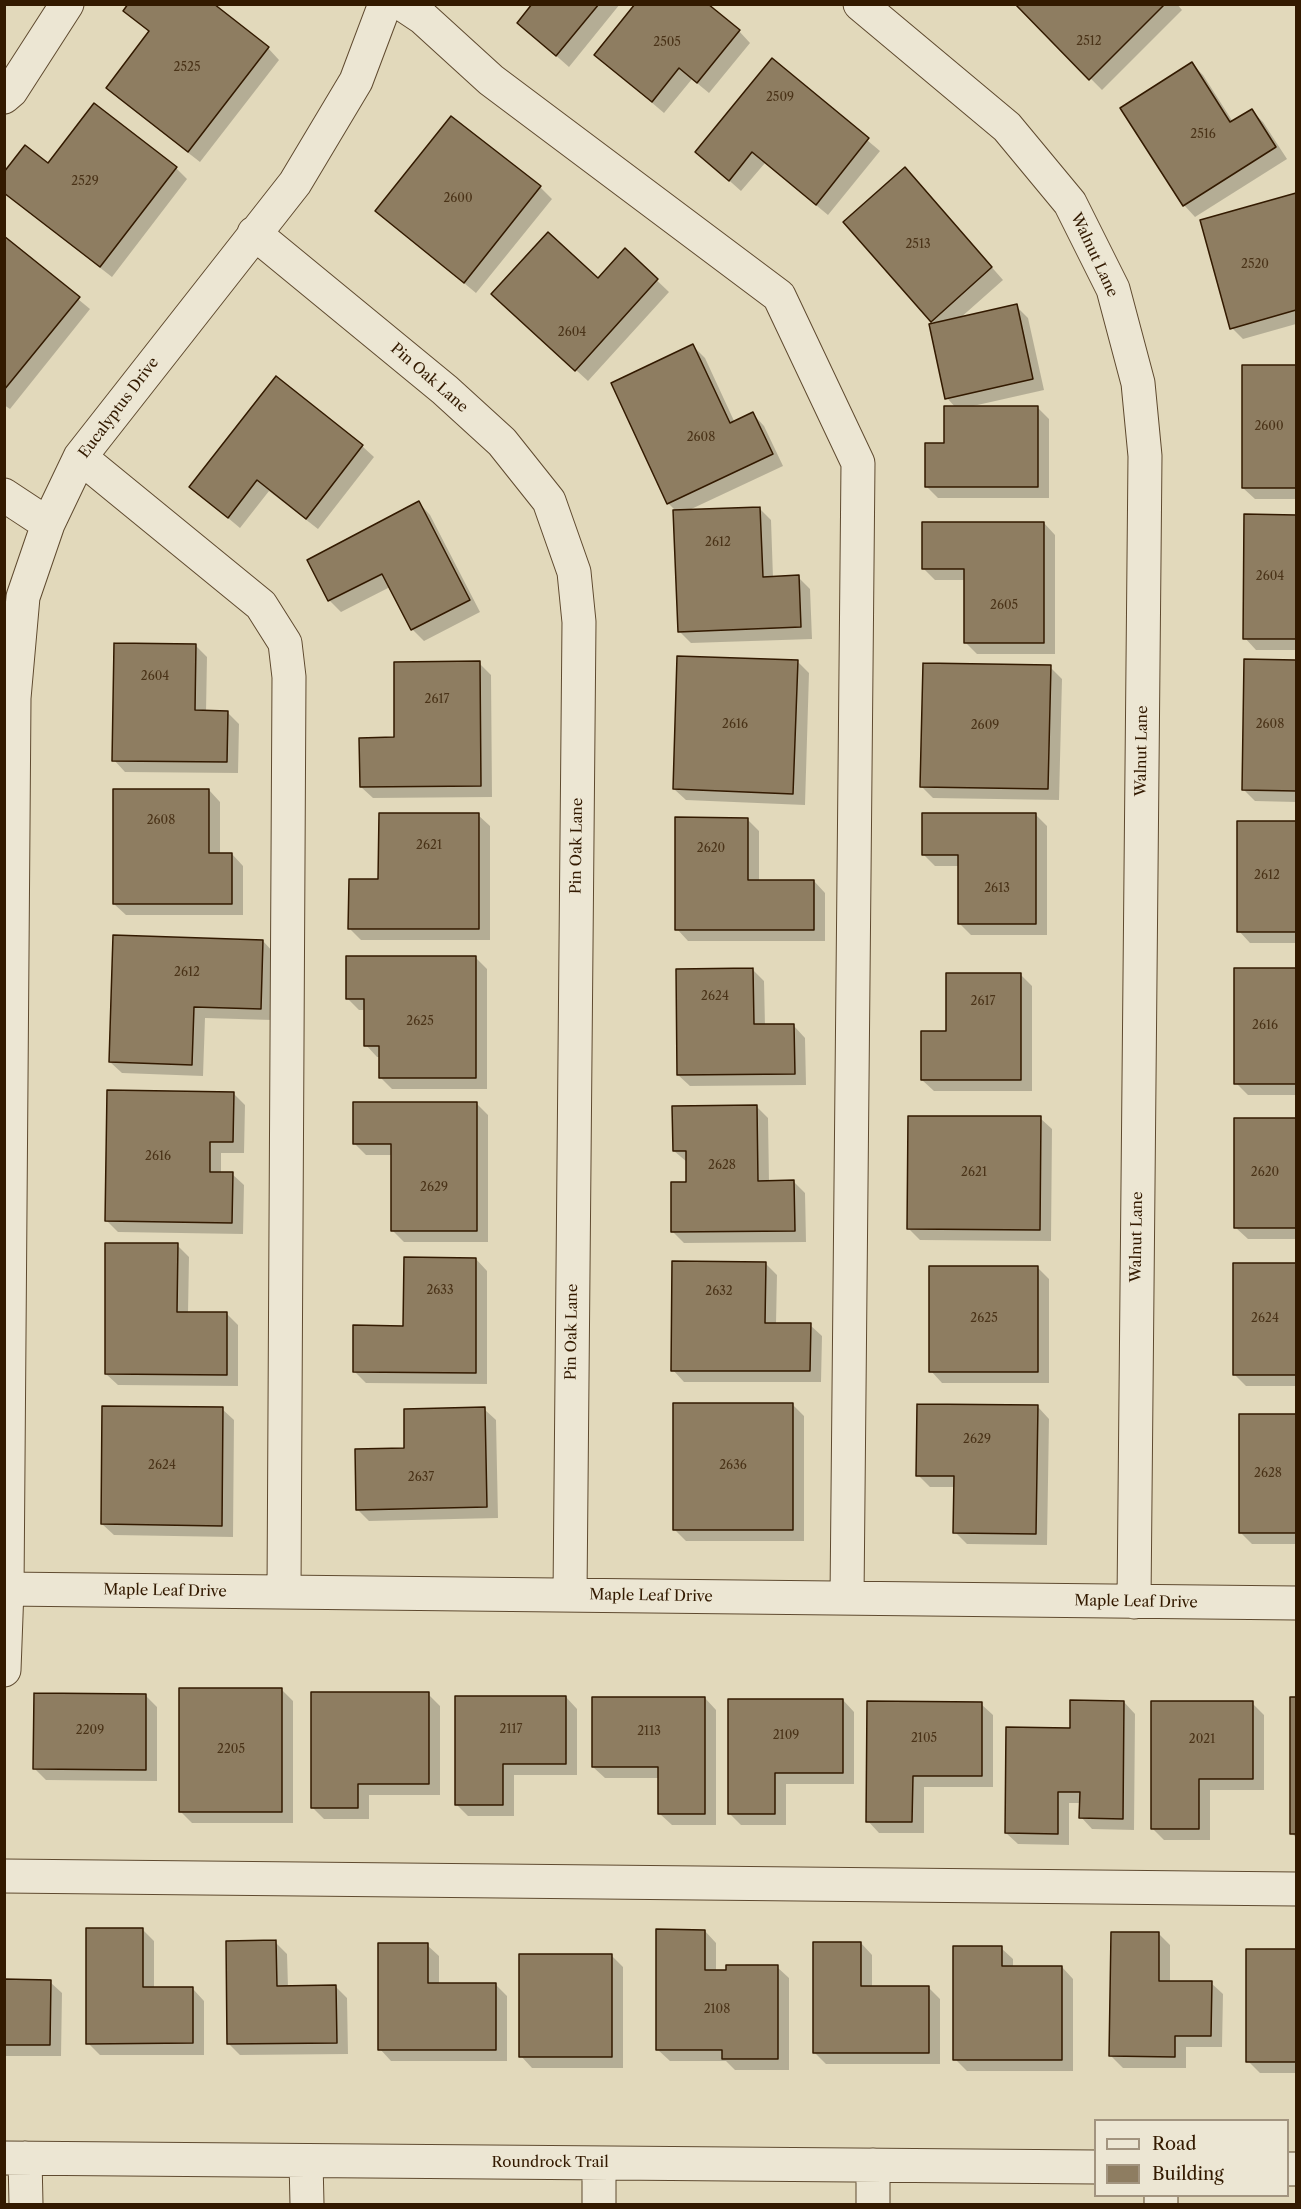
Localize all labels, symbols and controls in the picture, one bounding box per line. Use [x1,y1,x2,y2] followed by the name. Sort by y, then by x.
[1076,35,1102,49] house number: 2512
[653,36,681,50] house number: 2505
[174,61,200,75] house number: 2525
[766,91,794,105] house number: 2509
[1190,128,1216,142] house number: 2516
[71,175,99,189] house number: 2529
[443,192,473,206] house number: 2600
[1067,210,1121,300] street label: Walnut Lane
[905,238,931,252] house number: 2513
[1241,258,1269,272] house number: 2520
[558,326,586,340] house number: 2604
[387,340,471,416] street label: Pin Oak Lane
[75,354,163,462] street label: Eucalyptus Drive
[1254,420,1284,434] house number: 2600
[687,431,715,445] house number: 2608
[705,536,731,550] house number: 2612
[1256,570,1284,584] house number: 2604
[990,599,1018,613] house number: 2605
[141,670,169,684] house number: 2604
[425,693,449,707] house number: 2617
[1132,705,1152,797] street label: Walnut Lane
[722,718,748,732] house number: 2616
[1256,718,1284,732] house number: 2608
[971,719,999,733] house number: 2609
[567,798,587,894] street label: Pin Oak Lane
[147,814,175,828] house number: 2608
[416,839,442,853] house number: 2621
[697,842,725,856] house number: 2620
[1254,869,1280,883] house number: 2612
[984,882,1010,896] house number: 2613
[174,966,200,980] house number: 2612
[701,990,729,1004] house number: 2624
[971,995,995,1009] house number: 2617
[406,1015,434,1029] house number: 2625
[1252,1019,1278,1033] house number: 2616
[145,1150,171,1164] house number: 2616
[708,1159,736,1173] house number: 2628
[961,1166,987,1180] house number: 2621
[1251,1166,1279,1180] house number: 2620
[420,1181,448,1195] house number: 2629
[1127,1191,1147,1283] street label: Walnut Lane
[426,1284,454,1298] house number: 2633
[562,1284,582,1380] street label: Pin Oak Lane
[705,1285,733,1299] house number: 2632
[970,1312,998,1326] house number: 2625
[1251,1312,1279,1326] house number: 2624
[963,1433,991,1447] house number: 2629
[148,1459,176,1473] house number: 2624
[719,1459,747,1473] house number: 2636
[1254,1467,1282,1481] house number: 2628
[408,1471,434,1485] house number: 2637
[103,1581,227,1601] street label: Maple Leaf Drive
[589,1586,713,1606] street label: Maple Leaf Drive
[1074,1592,1198,1612] street label: Maple Leaf Drive
[500,1723,522,1737] house number: 2117
[76,1724,104,1738] house number: 2209
[637,1725,661,1739] house number: 2113
[773,1729,799,1743] house number: 2109
[911,1732,937,1746] house number: 2105
[1189,1733,1215,1747] house number: 2021
[217,1743,245,1757] house number: 2205
[704,2003,730,2017] house number: 2108
[1094,2119,1289,2197] legend
[1152,2133,1197,2155] text: Road
[491,2154,609,2172] street label: Roundrock Trail
[1152,2163,1224,2185] text: Building

